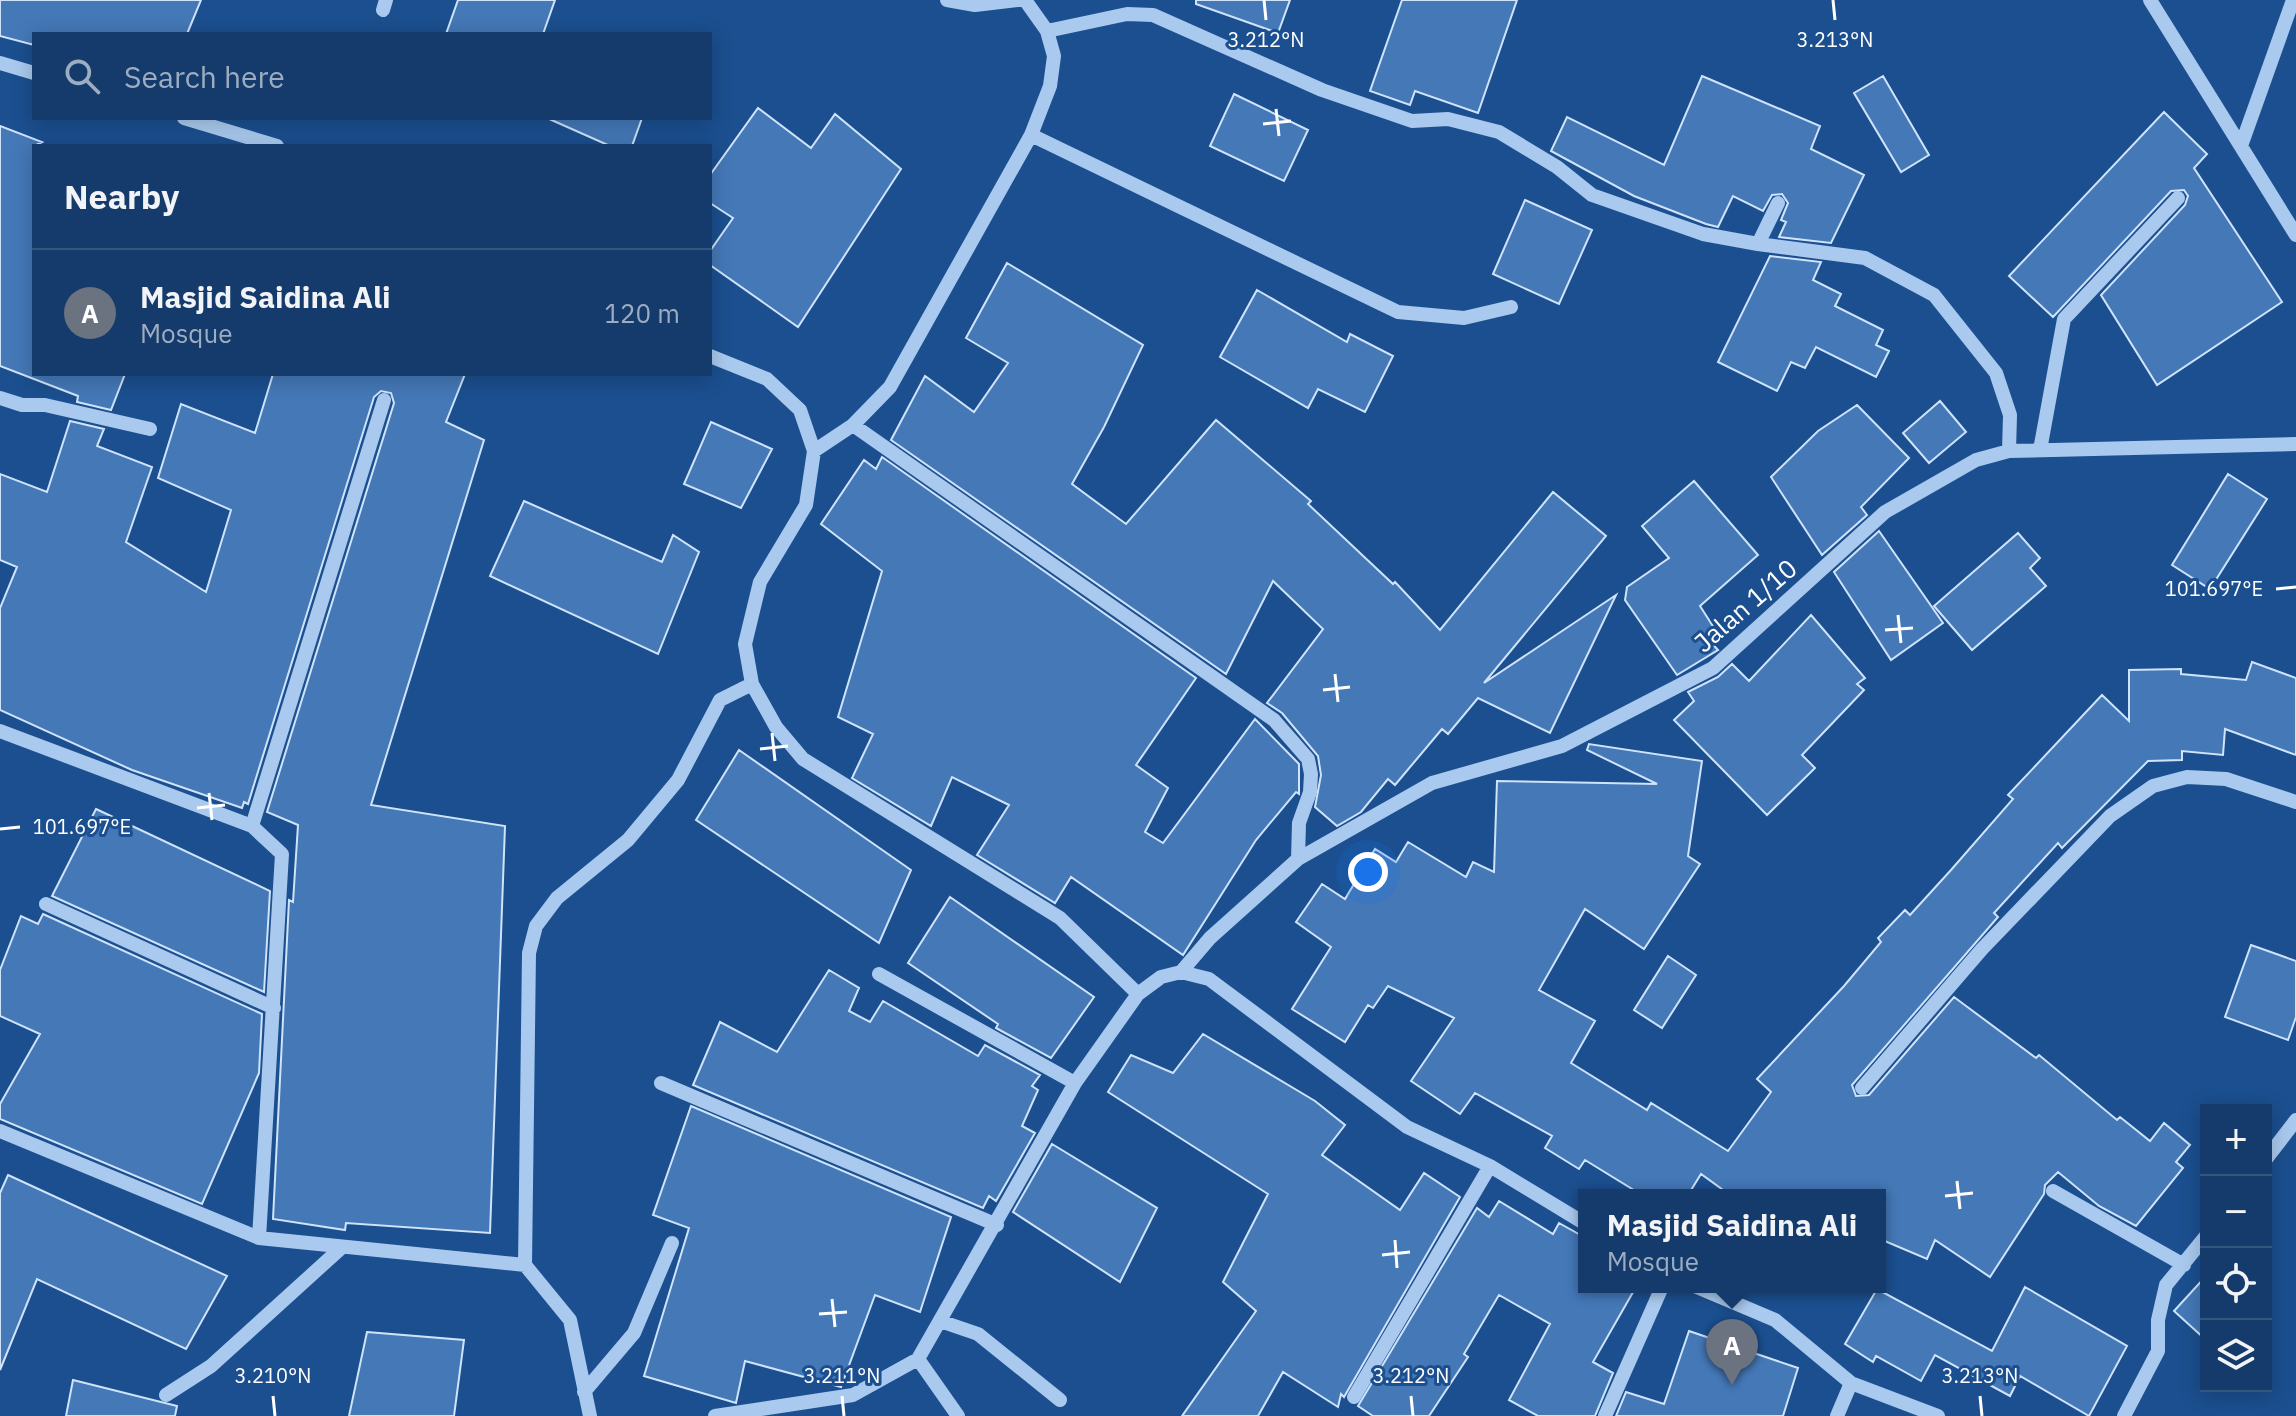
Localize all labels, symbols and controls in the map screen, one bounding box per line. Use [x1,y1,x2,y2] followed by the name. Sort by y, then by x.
[1228,26,1304,53] text: 3.212°N
[1797,26,1873,53] text: 3.213°N
[32,32,712,120] search box
[60,54,104,98] icon: search
[124,57,285,96] text: Search here
[64,174,179,218] text: Nearby
[140,277,391,316] text: Masjid Saidina Ali
[81,296,99,330] text: A
[604,296,680,330] text: 120 m
[140,316,232,350] text: Mosque
[1686,551,1804,659] street label: Jalan 1/10
[2165,575,2263,602] text: 101.697°E
[33,813,131,840] text: 101.697°E
[1348,852,1388,892] your location
[2200,1104,2272,1392] map controls
[2200,1104,2272,1176] button: +
[2200,1176,2272,1248] button: −
[1578,1189,1886,1293] popup
[1607,1205,1857,1244] text: Masjid Saidina Ali
[1607,1244,1699,1278] text: Mosque
[2200,1248,2272,1320] button: locate
[1706,1319,1758,1385] pin: A
[2200,1320,2272,1392] button: layers
[235,1362,311,1389] text: 3.210°N
[804,1362,880,1389] text: 3.211°N
[1373,1362,1449,1389] text: 3.212°N
[1942,1362,2018,1389] text: 3.213°N

